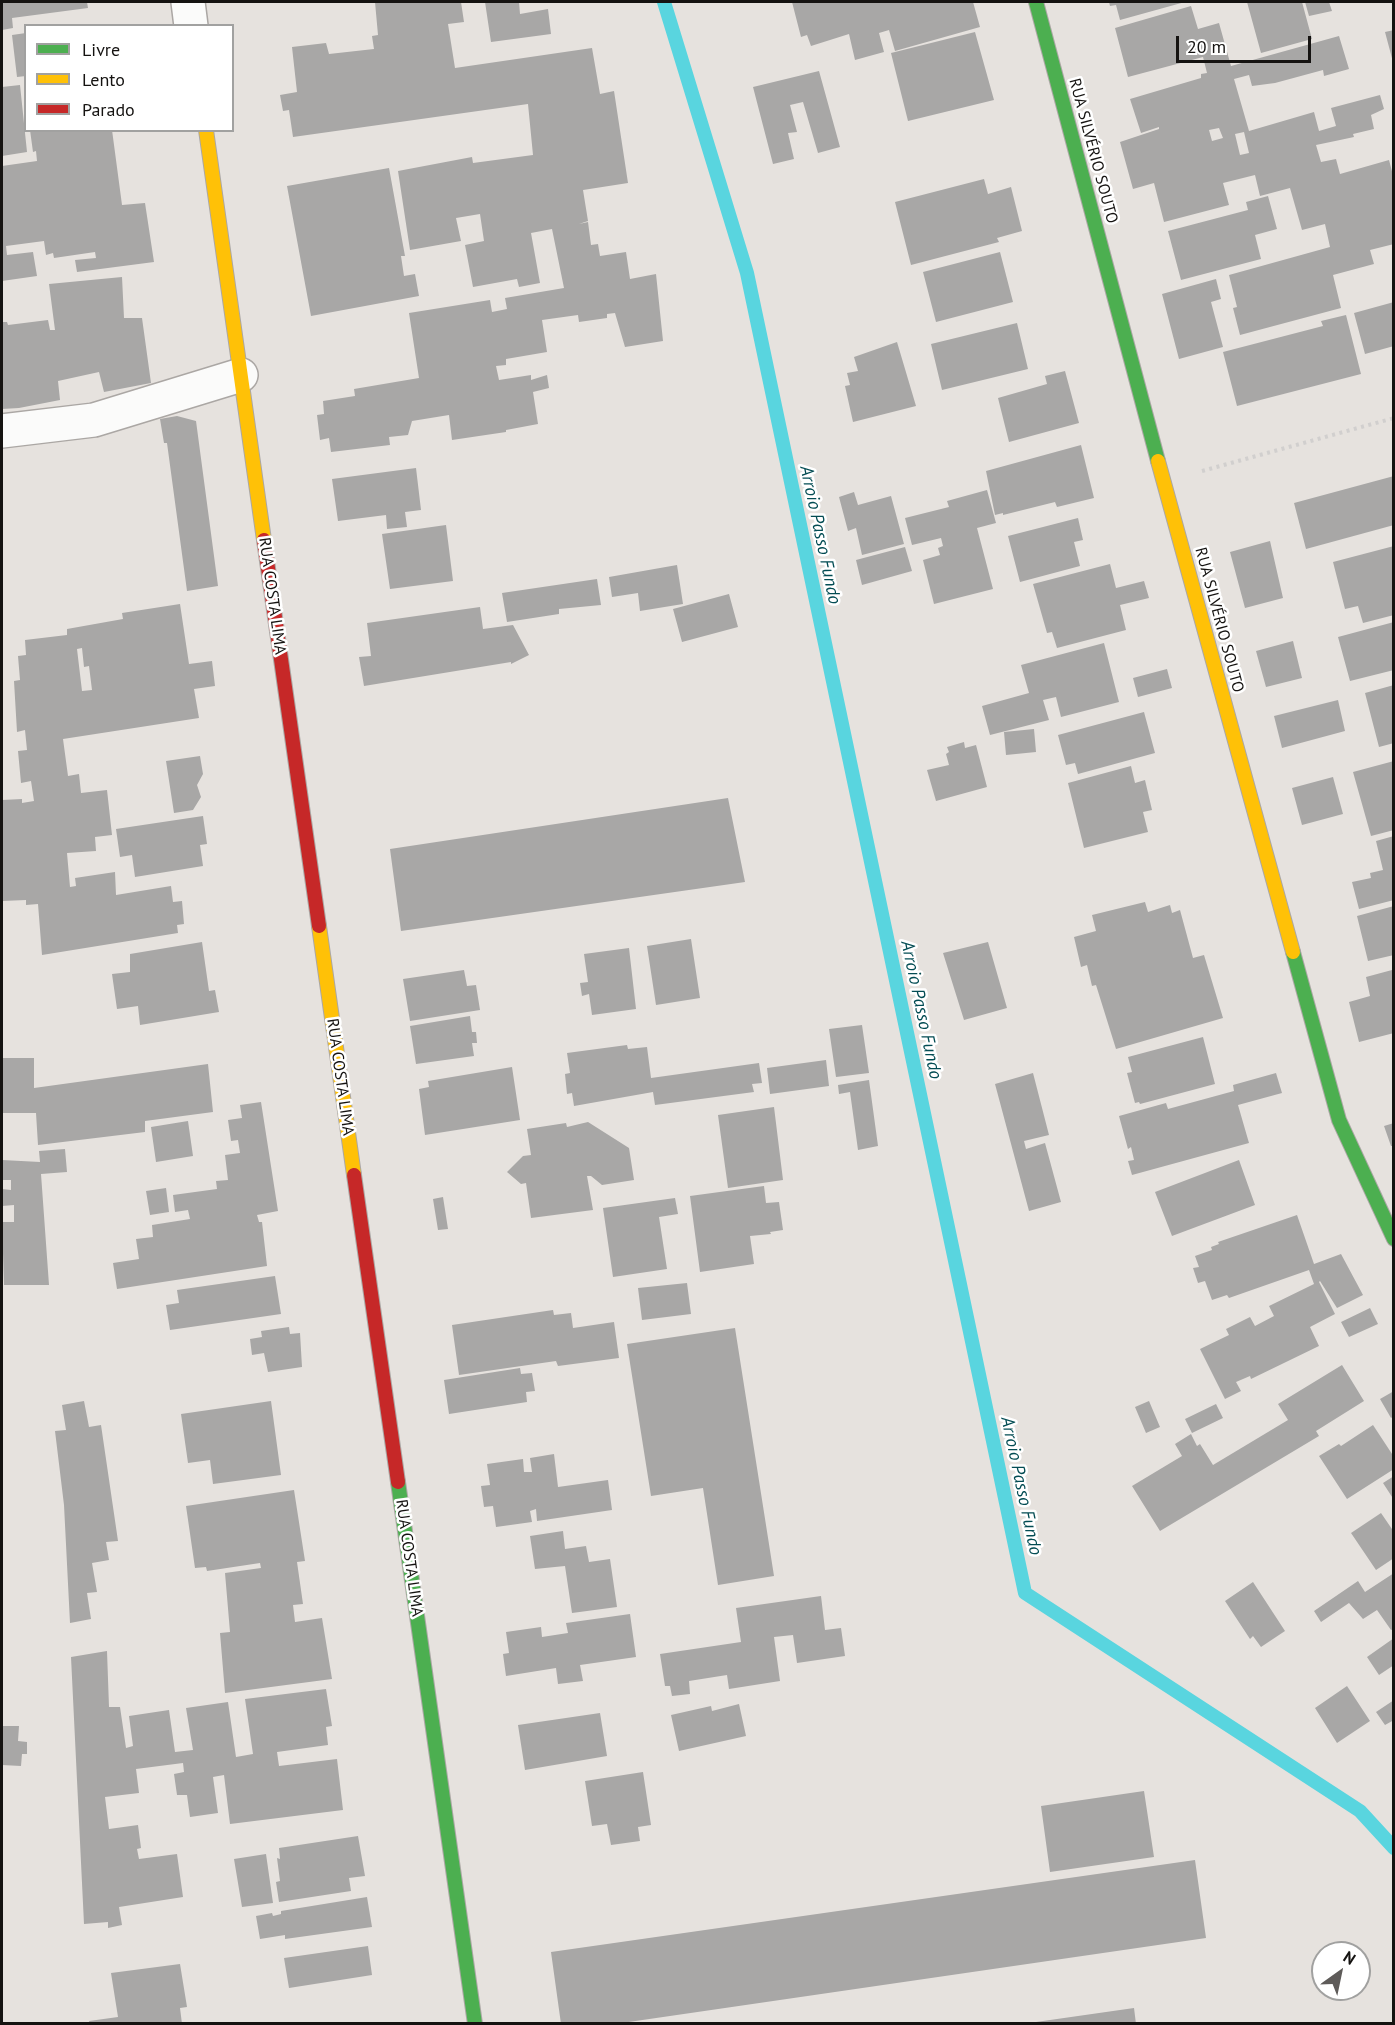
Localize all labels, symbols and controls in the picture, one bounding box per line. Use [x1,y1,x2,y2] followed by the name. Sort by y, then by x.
[24,24,234,132] legend
[1179,24,1314,62] scale bar
[1187,35,1226,58] text: 20 m
[82,38,120,61] text: Livre
[82,68,125,91] text: Lento
[1064,76,1122,226] street label: RUA SILVÉRIO SOUTO
[82,98,135,121] text: Parado
[795,464,845,606] water label: Arroio Passo Fundo
[254,536,290,656] street label: RUA COSTA LIMA
[1190,545,1248,695] street label: RUA SILVÉRIO SOUTO
[896,939,946,1081] water label: Arroio Passo Fundo
[322,1017,358,1137] street label: RUA COSTA LIMA
[996,1415,1046,1557] water label: Arroio Passo Fundo
[391,1498,427,1618] street label: RUA COSTA LIMA
[1311,1941,1371,2001] north arrow
[1340,1946,1360,1969] text: N

